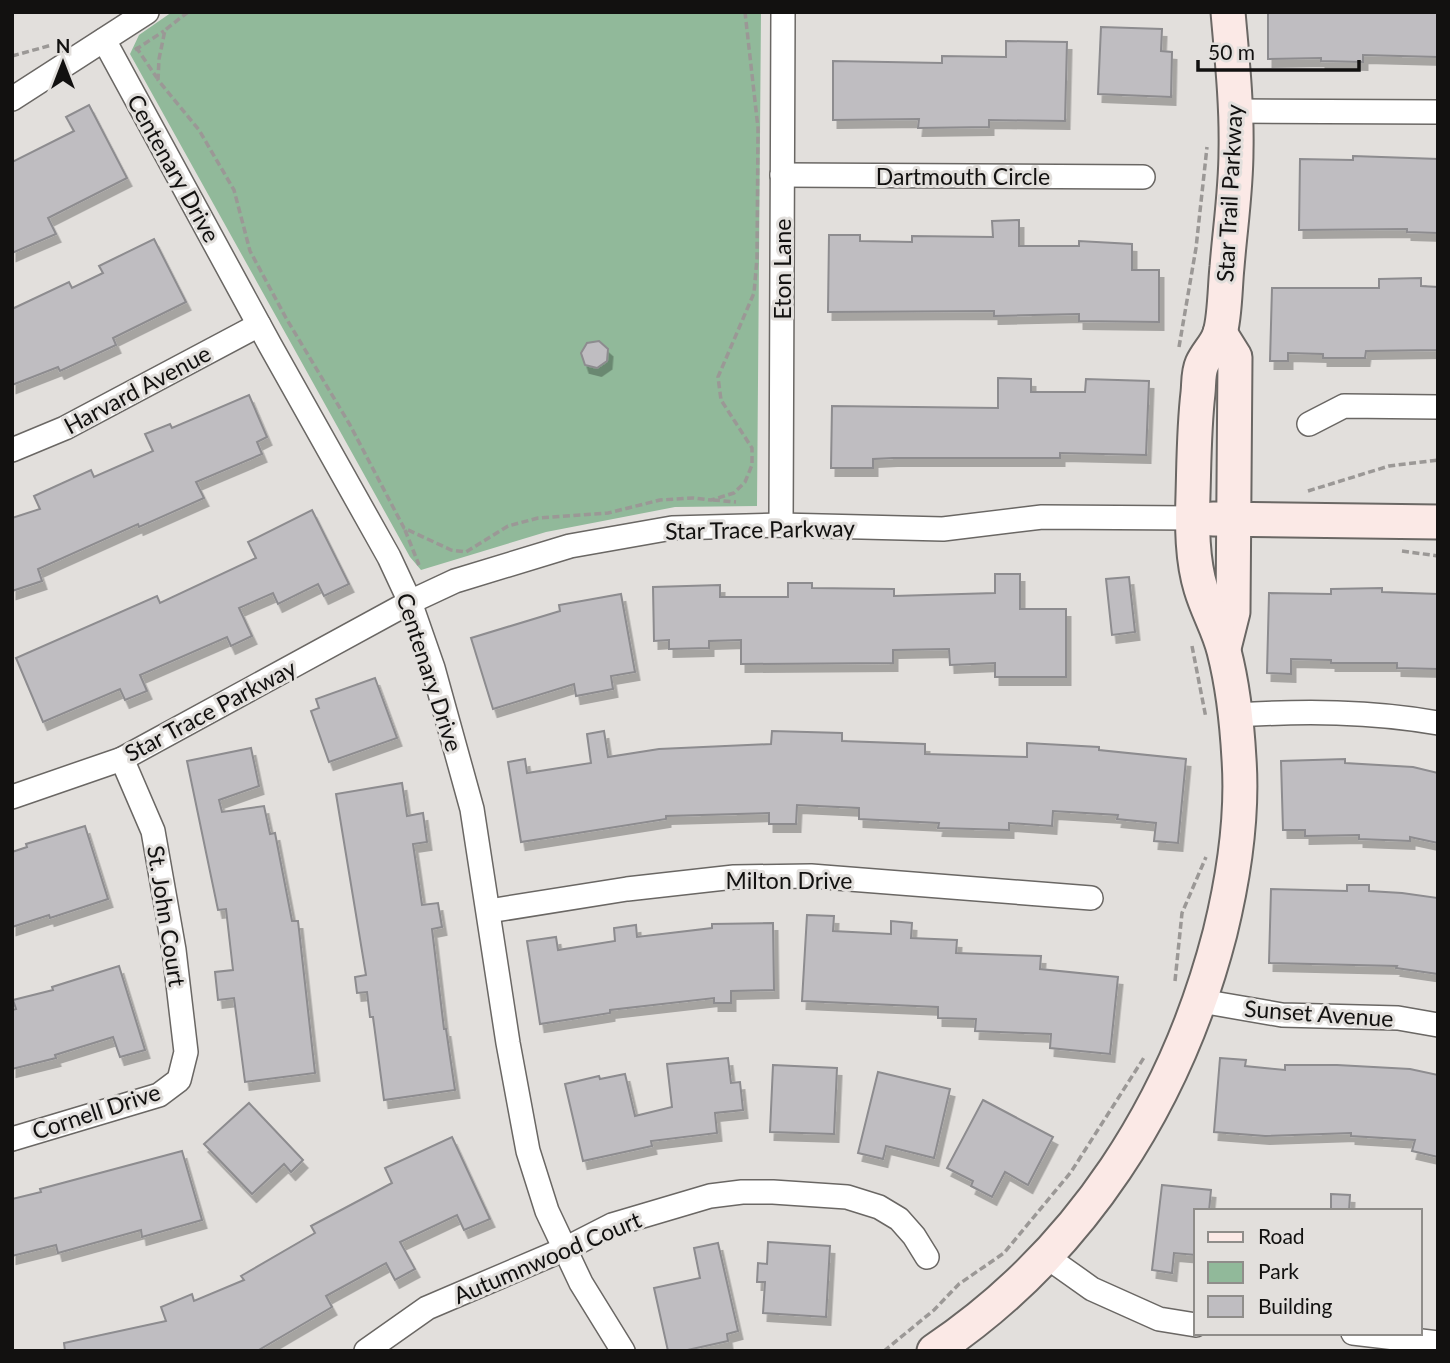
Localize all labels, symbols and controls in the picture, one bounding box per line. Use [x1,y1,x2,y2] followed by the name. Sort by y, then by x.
[28,28,98,98] north arrow
[1198,28,1359,72] scale bar
[56,34,70,57] text: N
[1208,39,1255,64] text: 50 m
[122,89,226,247] street label: Centenary Drive
[1210,103,1248,283] street label: Star Trail Parkway
[876,162,1050,190] street label: Dartmouth Circle
[768,219,796,319] street label: Eton Lane
[59,339,215,439] street label: Harvard Avenue
[665,513,855,545] street label: Star Trace Parkway
[391,589,469,755] street label: Centenary Drive
[120,653,301,767] street label: Star Trace Parkway
[142,843,192,989] street label: St. John Court
[726,866,852,894] street label: Milton Drive
[1243,994,1395,1032] street label: Sunset Avenue
[28,1077,164,1145] street label: Cornell Drive
[449,1205,646,1309] street label: Autumnwood Court
[1194,1209,1422,1335] legend
[1258,1223,1305,1248] text: Road
[1258,1258,1299,1283] text: Park
[1258,1293,1333,1318] text: Building

